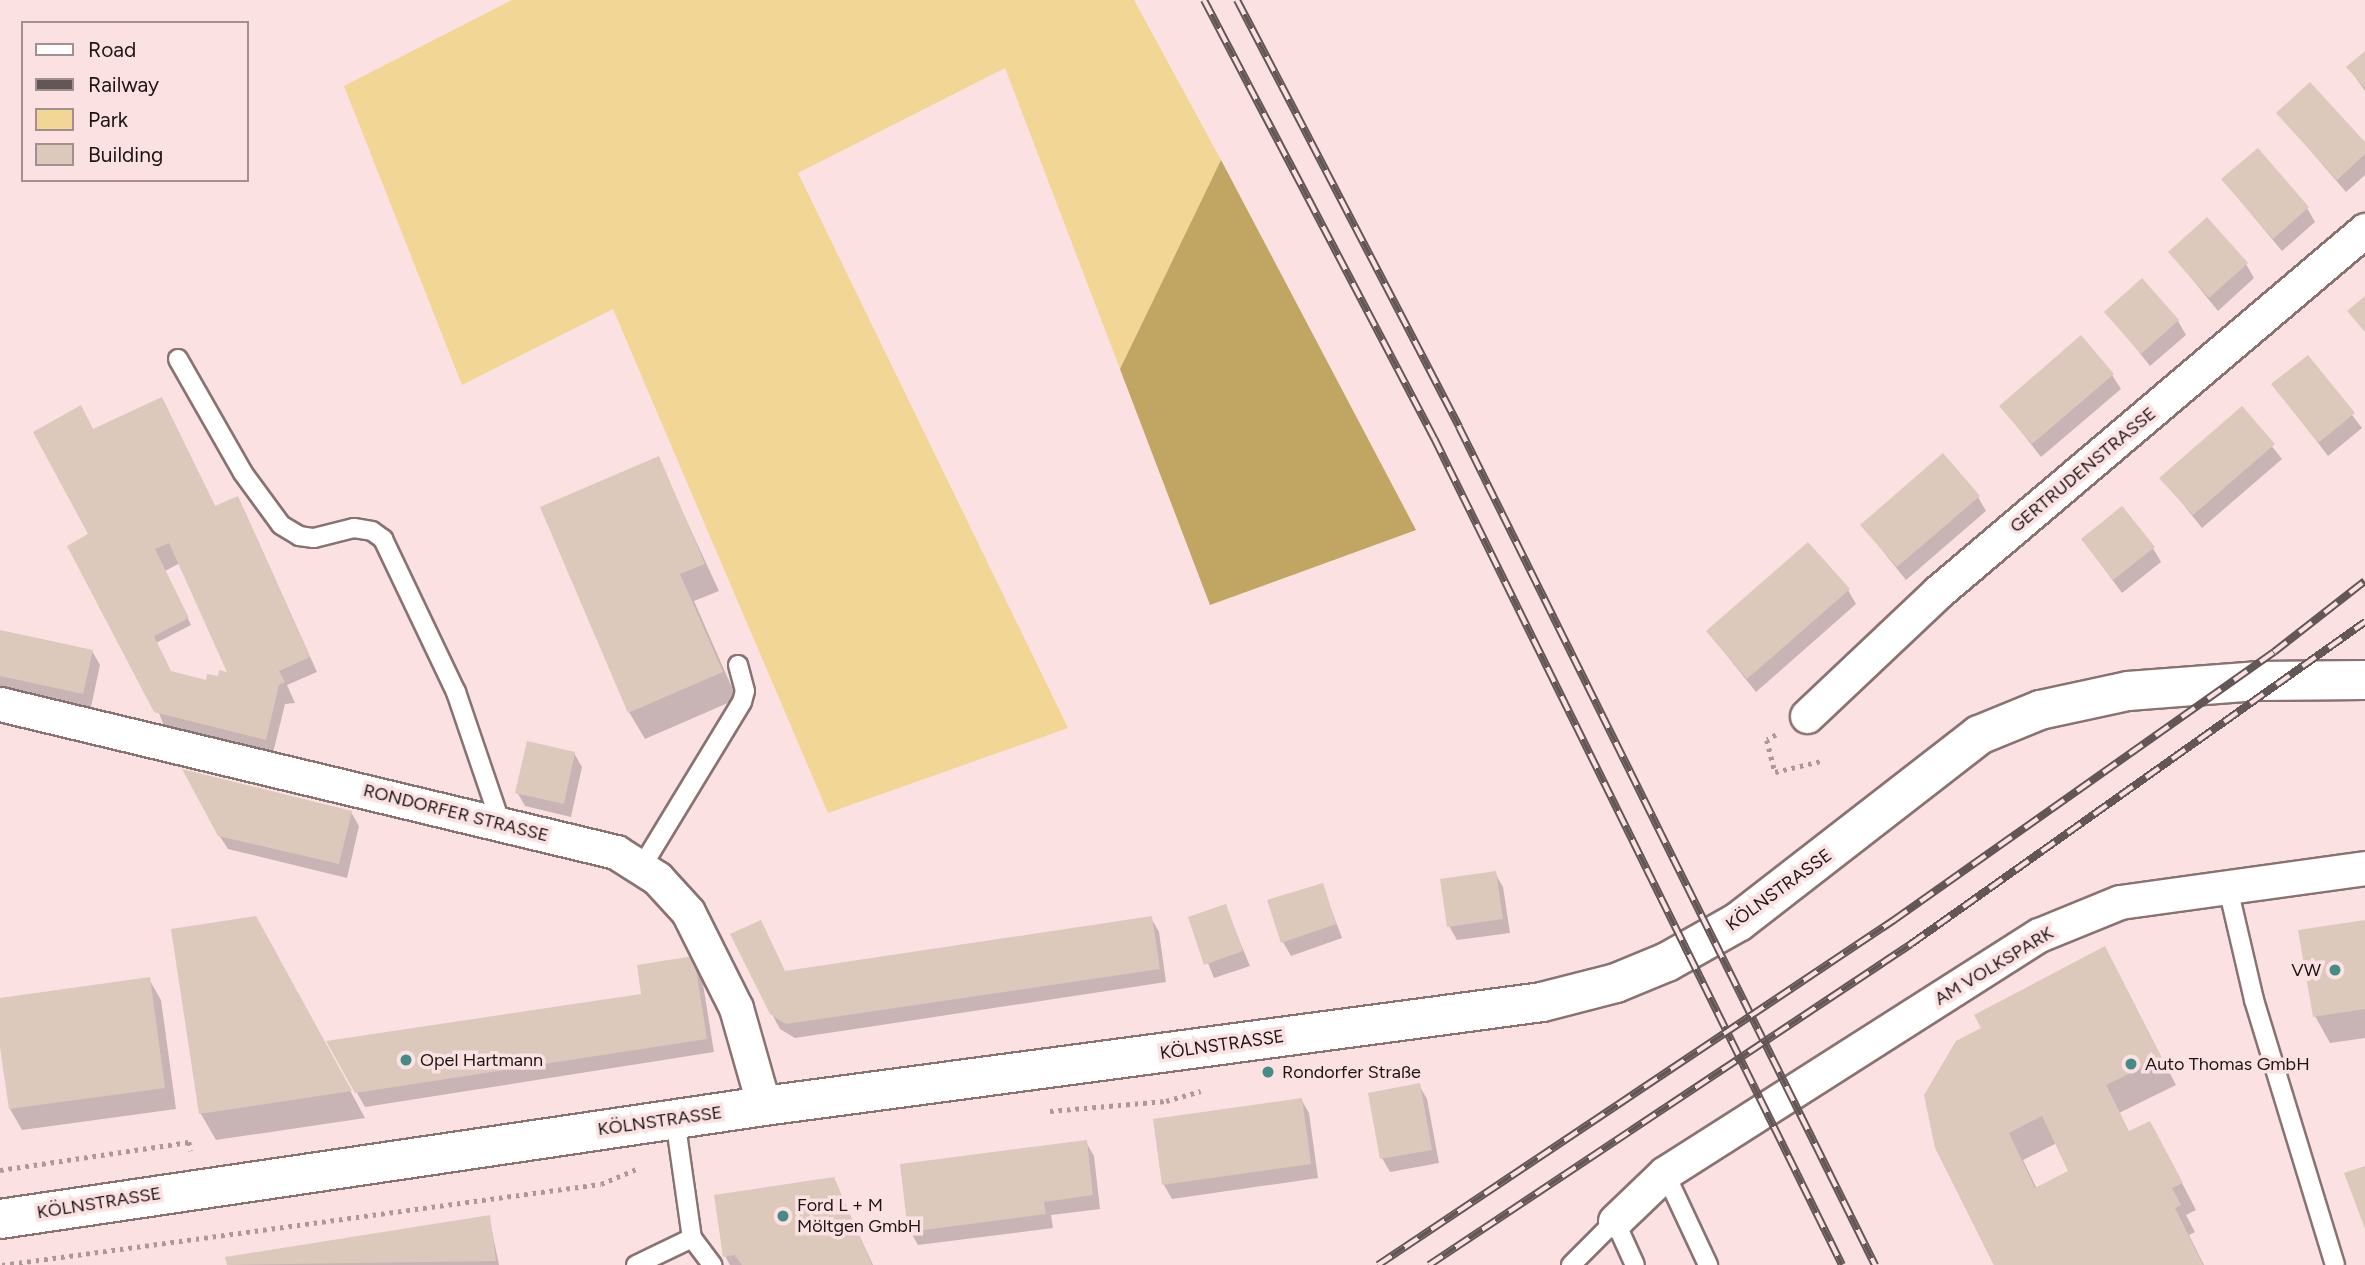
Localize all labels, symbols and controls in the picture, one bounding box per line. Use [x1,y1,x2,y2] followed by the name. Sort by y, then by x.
[21,21,248,182] legend
[88,37,136,62] text: Road
[88,72,159,97] text: Railway
[88,107,128,132] text: Park
[88,142,163,167] text: Building
[2006,403,2160,537] street label: GERTRUDENSTRASSE
[361,780,551,846] street label: RONDORFER STRASSE
[1722,844,1836,936] street label: KÖLNSTRASSE
[1931,922,2057,1010] street label: AM VOLKSPARK
[2291,959,2321,981] place label: VW
[2327,962,2343,978] marker: VW
[1158,1026,1286,1064] street label: KÖLNSTRASSE
[420,1049,543,1071] place label: Opel Hartmann
[398,1052,414,1068] marker: Opel Hartmann
[2145,1053,2310,1075] place label: Auto Thomas GmbH
[2123,1056,2139,1072] marker: Auto Thomas GmbH
[1282,1061,1421,1083] place label: Rondorfer Straße
[1260,1064,1276,1080] marker: Rondorfer Straße
[596,1102,724,1140] street label: KÖLNSTRASSE
[35,1183,163,1223] street label: KÖLNSTRASSE
[797,1195,921,1238] place label: Ford L + M Möltgen GmbH
[775,1208,791,1224] marker: Ford L + M Möltgen GmbH

